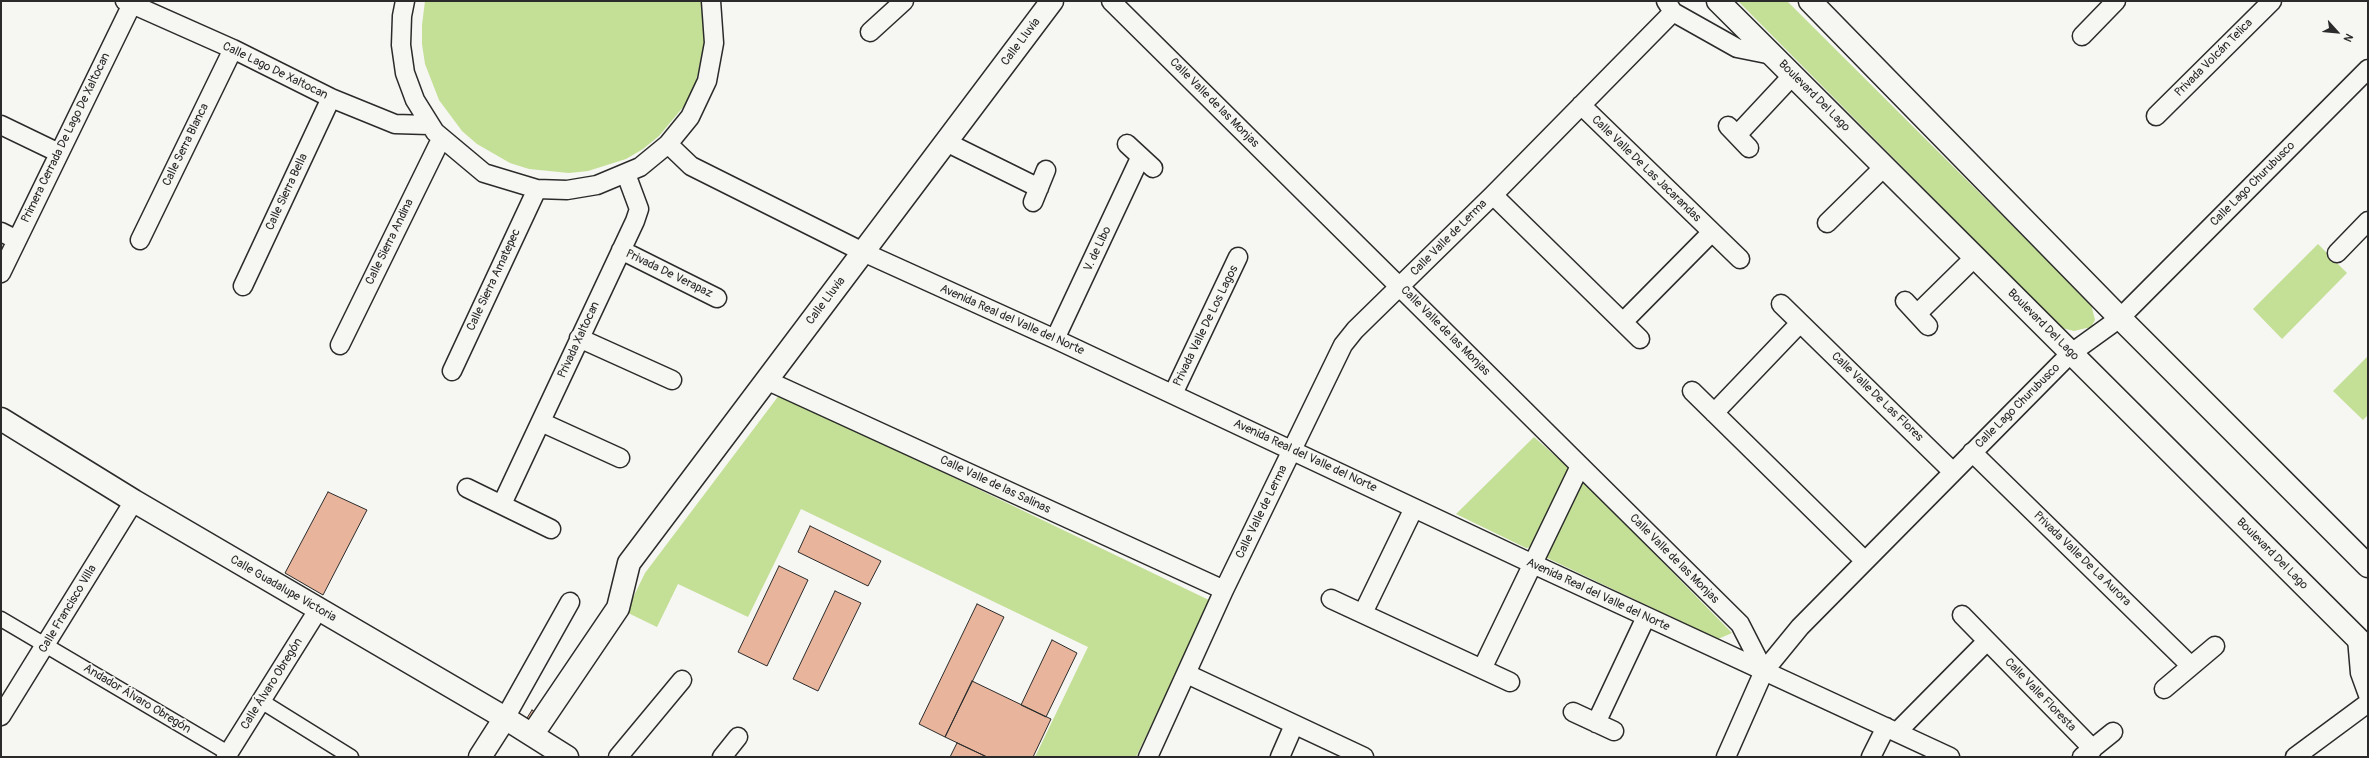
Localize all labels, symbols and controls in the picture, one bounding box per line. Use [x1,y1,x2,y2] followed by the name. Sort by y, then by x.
[2317,12,2357,52] north arrow
[998,15,1044,69] street label: Calle Lluvia
[2172,16,2256,100] street label: Privada Volcán Telica
[2341,31,2356,44] text: N
[220,39,330,103] street label: Calle Lago De Xaltocan
[18,51,114,225] street label: Primera Cerrada De Lago De Xaltocan
[1166,55,1262,151] street label: Calle Valle de las Monjas
[1775,57,1853,135] street label: Boulevard Del Lago
[160,101,212,189] street label: Calle Serra Blanca
[1588,113,1704,225] street label: Calle Valle De Las Jacarandas
[2208,139,2298,229] street label: Calle Lago Churubusco
[263,151,311,233] street label: Calle Sierra Bella
[363,197,417,287] street label: Calle Sierra Andina
[1408,197,1490,279] street label: Calle Valle de Lerma
[1081,224,1115,274] street label: V. de Libo
[464,227,524,333] street label: Calle Sierra Amatepec
[623,247,715,301] street label: Privada De Verapaz
[1170,263,1242,389] street label: Privada Valle De Los Lagos
[803,274,849,328] street label: Calle Lluvia
[938,282,1086,358] street label: Avenida Real del Valle del Norte
[1397,283,1493,379] street label: Calle Valle de las Monjas
[2004,286,2082,364] street label: Boulevard Del Lago
[555,299,603,381] street label: Privada Xaltocan
[1828,349,1926,445] street label: Calle Valle De Las Flores
[1973,361,2063,451] street label: Calle Lago Churubusco
[1231,416,1379,496] street label: Avenida Real del Valle del Norte
[937,453,1053,517] street label: Calle Valle de las Salinas
[1233,463,1291,561] street label: Calle Valle de Lerma
[2030,509,2134,609] street label: Privada Valle De La Aurora
[1626,511,1722,607] street label: Calle Valle de las Monjas
[2233,515,2311,593] street label: Boulevard Del Lago
[227,553,339,625] street label: Calle Guadalupe Victoria
[1524,555,1672,635] street label: Avenida Real del Valle del Norte
[36,562,100,656] street label: Calle Francisco Villa
[238,636,306,732] street label: Calle Álvaro Obregón
[2001,655,2079,735] street label: Calle Valle Floresta
[81,661,193,737] street label: Andador Álvaro Obregón

